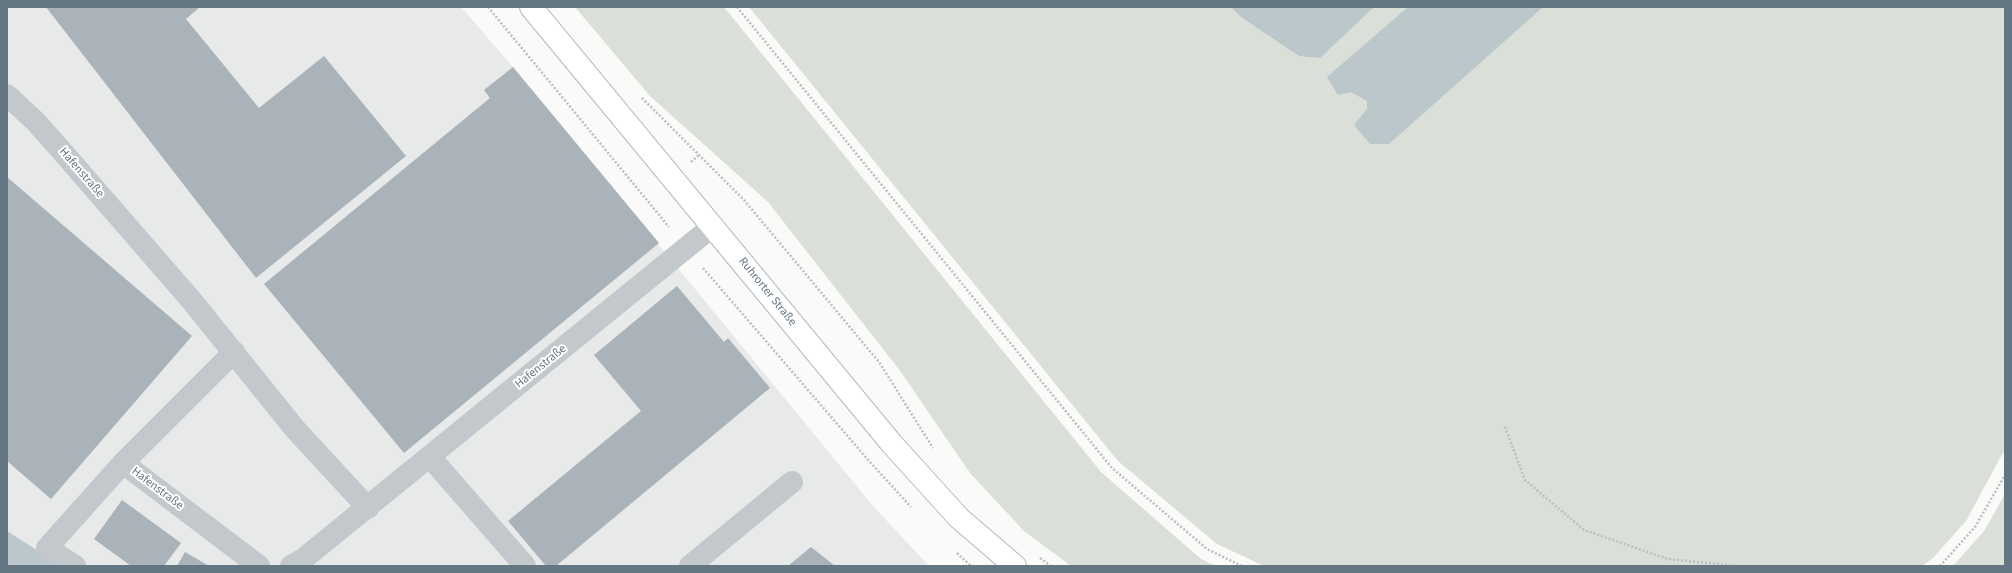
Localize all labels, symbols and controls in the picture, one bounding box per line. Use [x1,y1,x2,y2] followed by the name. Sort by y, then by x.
[55,145,107,201] street label: Hafenstraße
[735,255,799,329] street label: Ruhrorter Straße
[513,342,569,392] street label: Hafenstraße
[128,465,186,513] street label: Hafenstraße

